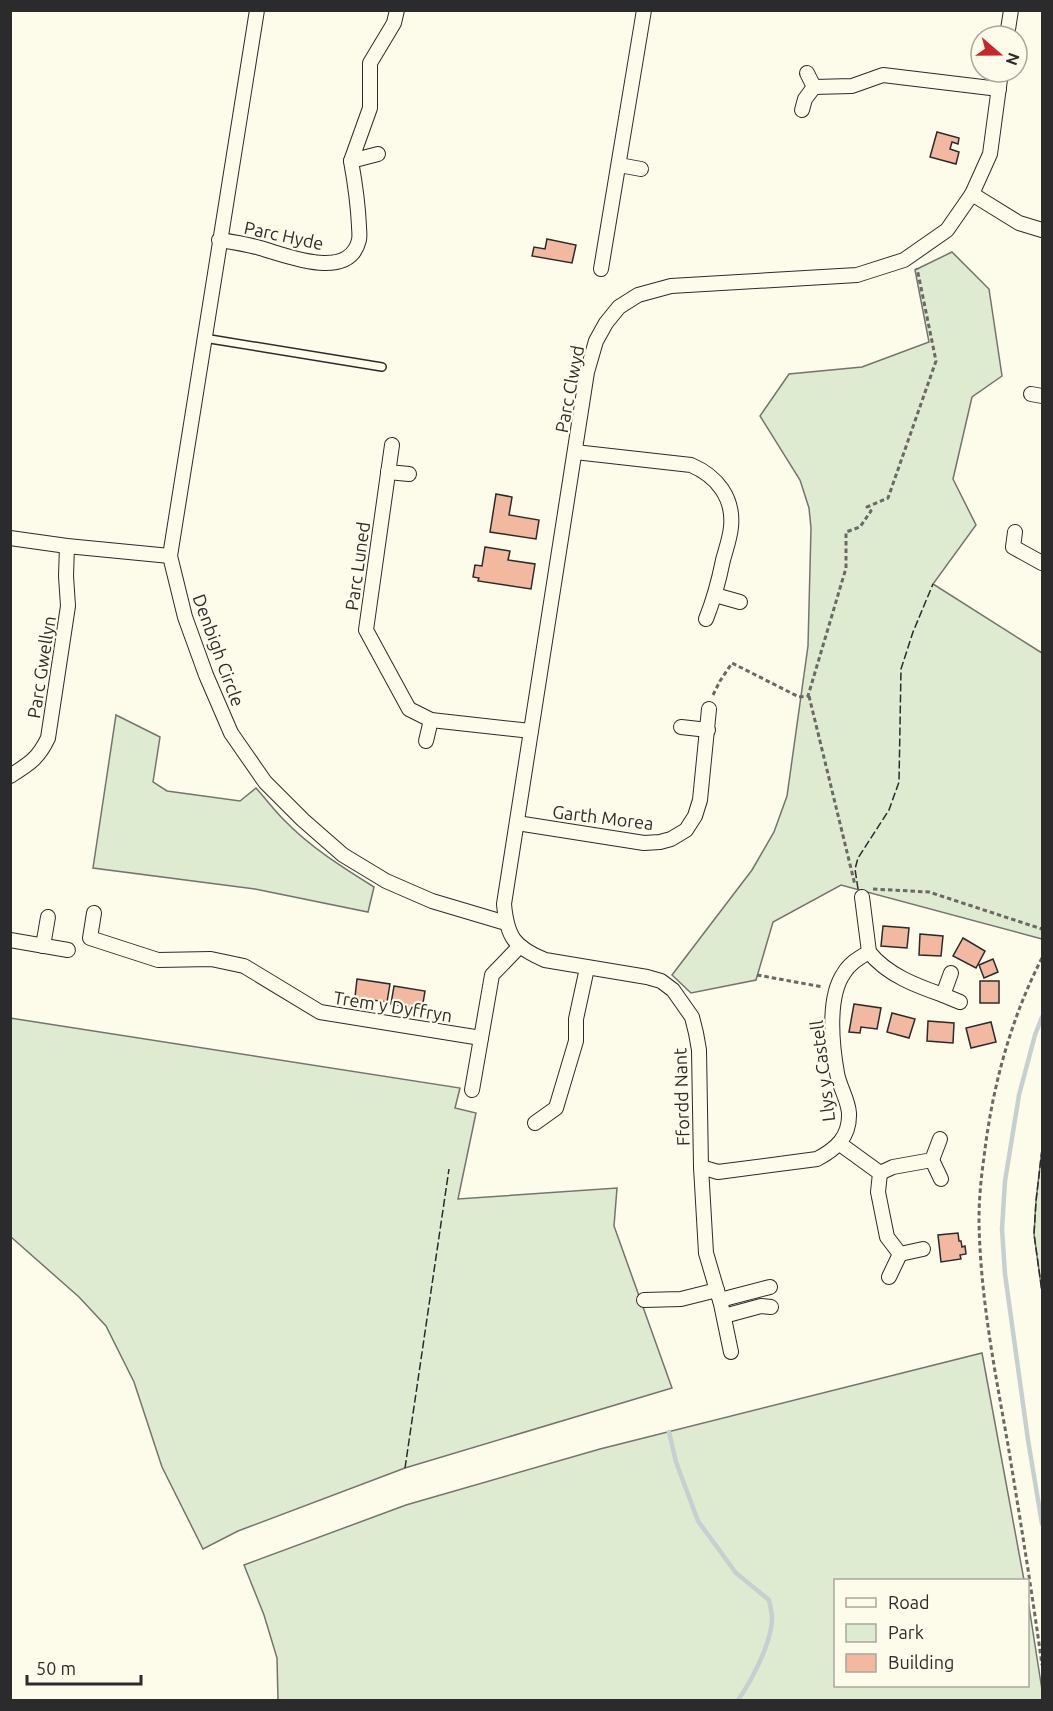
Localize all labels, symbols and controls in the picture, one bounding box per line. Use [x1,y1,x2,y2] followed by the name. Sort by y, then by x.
[969,24,1029,84] north arrow
[1003,50,1024,68] text: N
[242,217,326,253] street label: Parc Hyde
[551,344,587,434] street label: Parc Clwyd
[341,520,373,612] street label: Parc Luned
[189,591,249,709] street label: Denbigh Circle
[23,614,59,720] street label: Parc Gwellyn
[551,801,655,833] street label: Garth Morea
[332,987,454,1025] street label: Trem y Dyffryn
[806,1019,838,1123] street label: Llys y Castell
[669,1048,693,1146] street label: Ffordd Nant
[834,1579,1029,1687] legend
[888,1592,930,1612] text: Road
[888,1622,924,1642] text: Park
[27,1648,141,1686] scale bar
[888,1652,954,1672] text: Building
[36,1658,76,1678] text: 50 m

